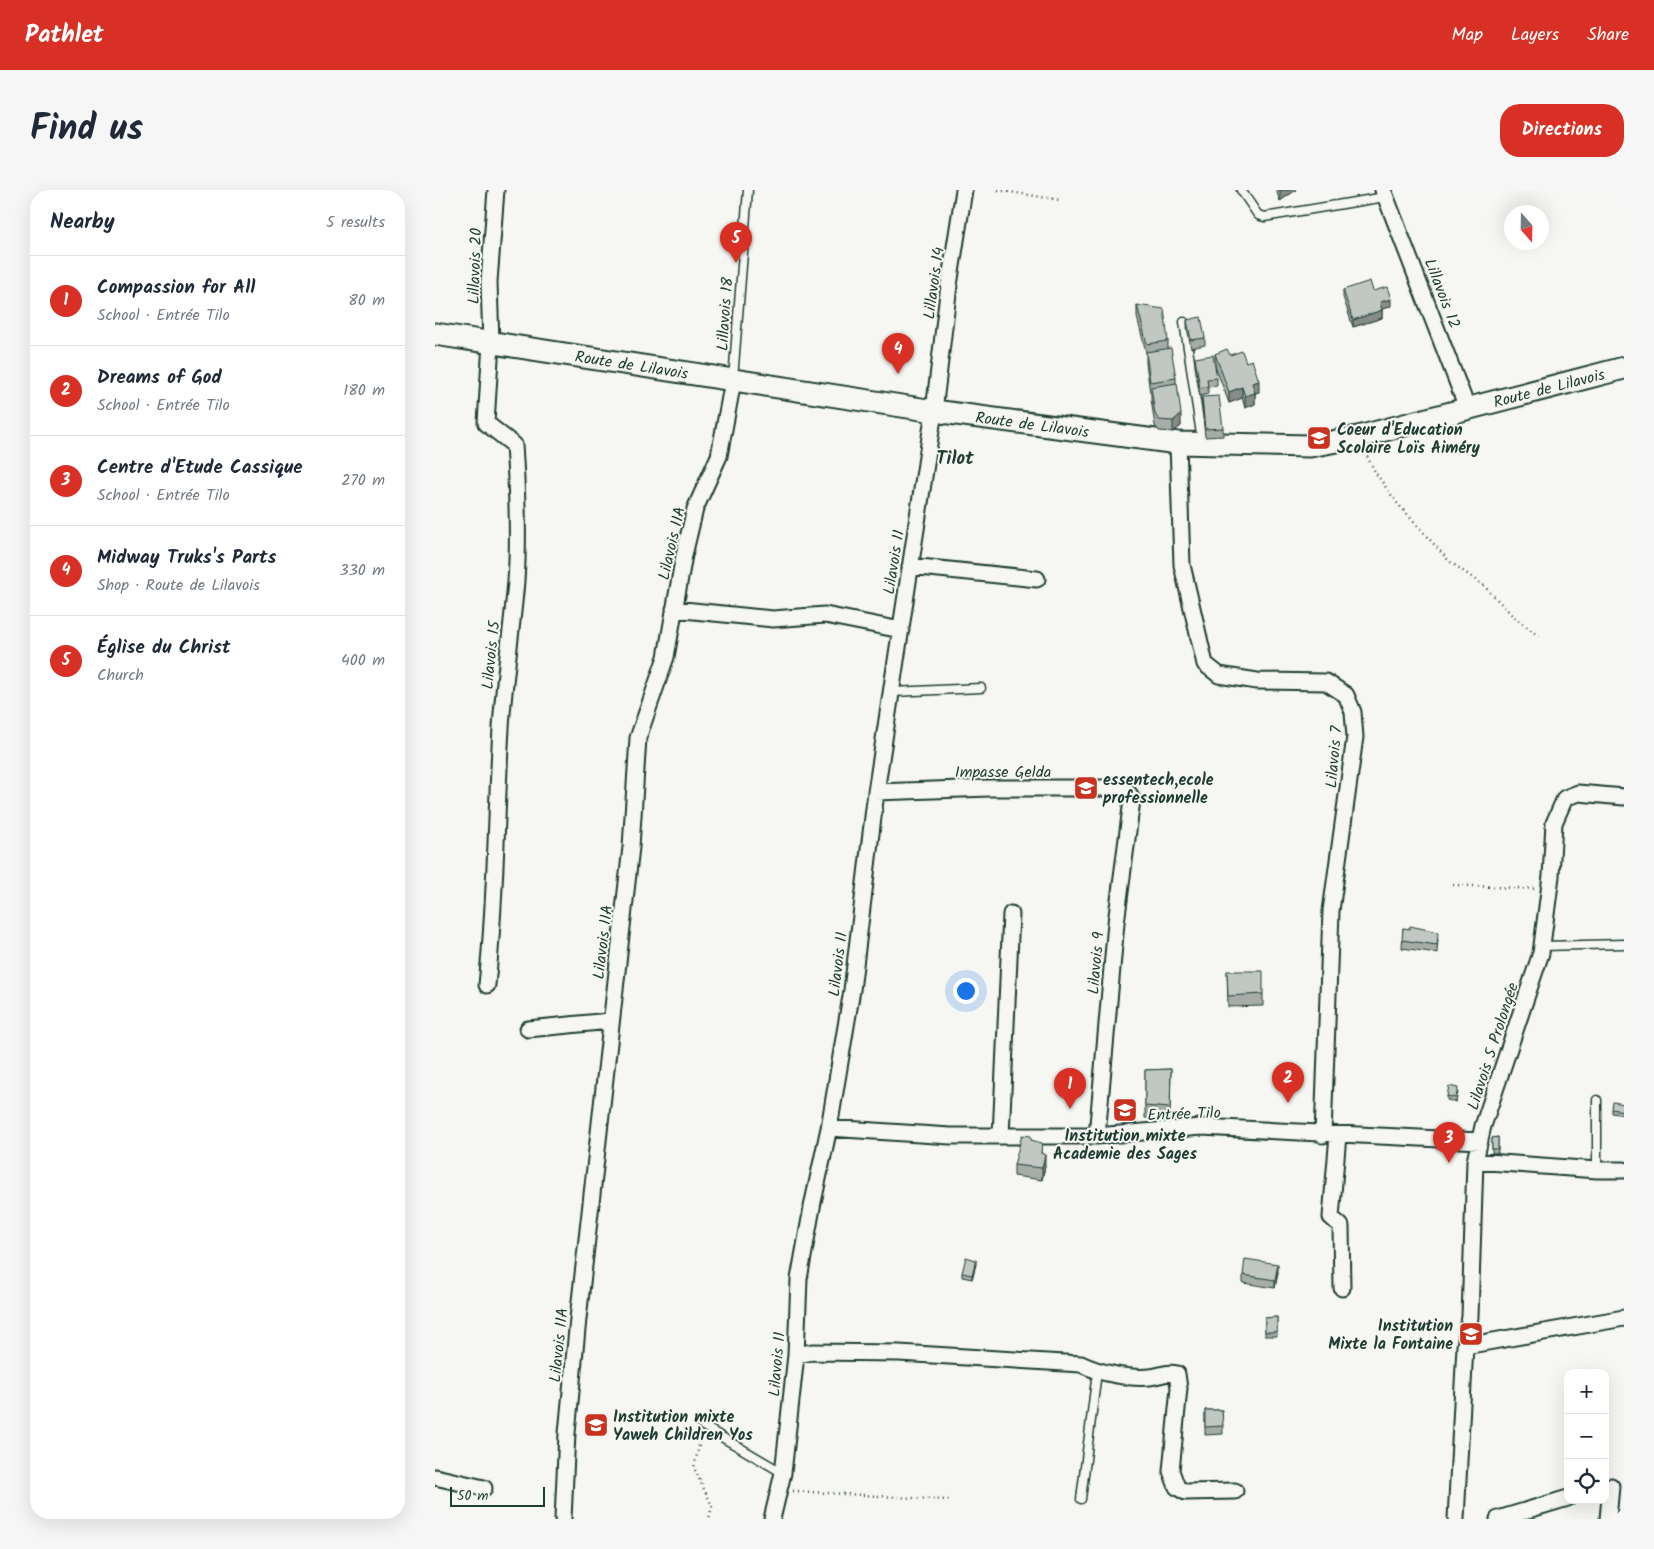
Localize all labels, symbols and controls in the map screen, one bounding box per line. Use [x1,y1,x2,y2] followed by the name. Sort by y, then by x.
[25,16,104,55] text: Pathlet
[1452,21,1483,50] text: Map
[1511,21,1559,50] text: Layers
[1587,21,1629,50] text: Share
[30,102,143,158] text: Find us
[1500,104,1624,157] button: Directions
[1504,205,1549,250] north arrow
[50,206,115,239] text: Nearby
[326,210,385,235] text: 5 results
[720,222,752,263] pin: 5
[462,228,489,305] street label: Lillavois 20
[917,245,952,321] street label: Lillavois 14
[1417,255,1466,332] street label: Lillavois 12
[97,273,255,303] text: Compassion for All
[710,276,741,352] street label: Lillavois 18
[64,288,68,313] text: 1
[348,288,385,313] text: 80 m
[97,303,230,328] text: School · Entrée Tilo
[882,333,914,374] pin: 4
[573,345,690,387] street label: Route de Lilavois
[1491,362,1608,415] street label: Route de Lilavois
[97,363,222,393] text: Dreams of God
[61,378,71,403] text: 2
[343,378,385,403] text: 180 m
[97,393,230,418] text: School · Entrée Tilo
[974,406,1091,445] street label: Route de Lilavois
[1337,418,1481,461] place label: Coeur d'Education Scolaire Loïs Aiméry
[1306,425,1332,451] school or university icon: Coeur d'Education Scolaire Loïs Aiméry
[936,444,974,474] district label: Tilot
[97,453,303,483] text: Centre d'Etude Cassique
[62,468,70,493] text: 3
[341,468,385,493] text: 270 m
[97,483,230,508] text: School · Entrée Tilo
[652,504,693,583] street label: Lilavois 11A
[877,528,912,596] street label: Lilavois 11
[97,543,276,573] text: Midway Truks's Parts
[62,558,70,583] text: 4
[340,558,385,583] text: 330 m
[97,573,260,598] text: Shop · Route de Lilavois
[475,618,508,691] street label: Lilavois 15
[97,633,231,663] text: Église du Christ
[62,648,70,673] text: 5
[341,648,385,673] text: 400 m
[97,663,144,688] text: Church
[1319,724,1350,789] street label: Lilavois 7
[955,760,1051,785] street label: Impasse Gelda
[1102,768,1214,811] place label: essentech,ecole professionnelle
[1073,775,1099,801] school or university icon: essentech,ecole professionnelle
[587,903,620,981] street label: Lilavois 11A
[822,930,855,998] street label: Lilavois 11
[1081,931,1112,996] street label: Lilavois 9
[953,978,979,1004] your location
[1461,979,1526,1113] street label: Lilavois 5 Prolongée
[1272,1062,1304,1103] pin: 2
[1054,1068,1086,1109] pin: 1
[1112,1097,1138,1123] school or university icon: Institution mixte Academie des Sages
[1147,1101,1221,1128] street label: Entrée Tilo
[1433,1122,1465,1163] pin: 3
[1053,1124,1197,1167] place label: Institution mixte Academie des Sages
[543,1306,576,1384] street label: Lilavois 11A
[1328,1314,1453,1357] place label: Institution Mixte la Fontaine
[1458,1321,1484,1347] school or university icon: Institution Mixte la Fontaine
[762,1331,793,1398] street label: Lilavois 11
[1564,1369,1609,1504] map controls
[1564,1369,1609,1414] button: +
[613,1405,753,1448] place label: Institution mixte Yaweh Children Yos
[583,1412,609,1438] school or university icon: Institution mixte Yaweh Children Yos
[1564,1414,1609,1459] button: −
[1564,1459,1609,1504] button: locate
[450,1484,545,1507] scale bar
[457,1485,488,1507] text: 50 m

